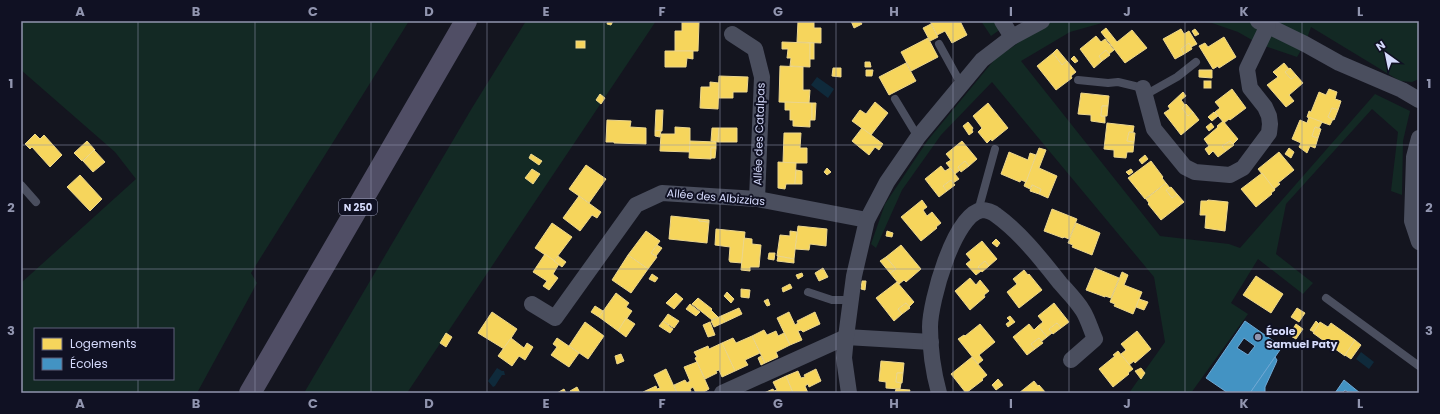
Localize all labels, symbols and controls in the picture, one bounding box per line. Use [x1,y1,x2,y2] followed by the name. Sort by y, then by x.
[75,2,85,21] text: A
[192,2,201,21] text: B
[308,2,318,21] text: C
[424,2,434,21] text: D
[542,2,550,21] text: E
[658,2,666,21] text: F
[773,2,783,21] text: G
[889,2,899,21] text: H
[1009,2,1013,21] text: I
[1123,2,1131,21] text: J
[1239,2,1249,21] text: K
[1357,2,1363,21] text: L
[1366,34,1406,74] north arrow
[1373,37,1388,55] text: N
[9,74,13,93] text: 1
[1427,74,1431,93] text: 1
[749,82,769,186] street label: Allée des Catalpas
[666,185,766,209] street label: Allée des Albizzias
[7,198,15,217] text: 2
[1425,198,1433,217] text: 2
[339,199,377,215] road number: N 250
[7,321,15,340] text: 3
[1425,321,1433,340] text: 3
[1266,323,1337,352] place label: École Samuel Paty
[34,328,174,380] legend
[1253,332,1263,342] marker: École Samuel Paty
[70,335,137,352] text: Logements
[70,355,108,372] text: Écoles
[75,394,85,413] text: A
[192,394,201,413] text: B
[308,394,318,413] text: C
[424,394,434,413] text: D
[542,394,550,413] text: E
[658,394,666,413] text: F
[773,394,783,413] text: G
[889,394,899,413] text: H
[1009,394,1013,413] text: I
[1123,394,1131,413] text: J
[1239,394,1249,413] text: K
[1357,394,1363,413] text: L

